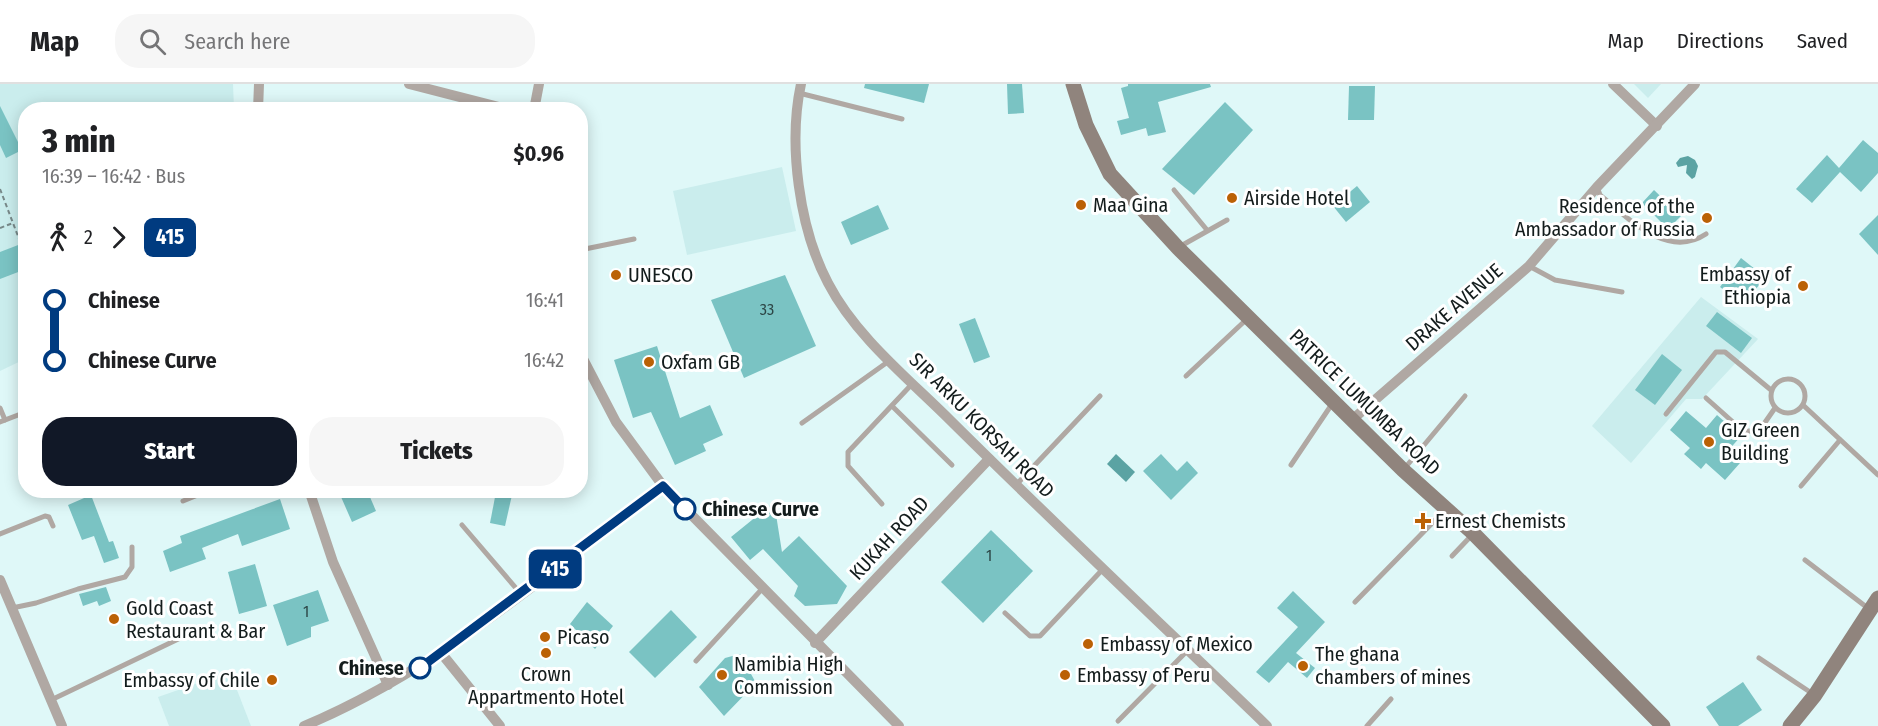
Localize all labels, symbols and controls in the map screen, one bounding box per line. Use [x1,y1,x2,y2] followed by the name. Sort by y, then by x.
[115,14,535,68] search box
[30,25,79,58] text: Map
[136,25,169,58] icon: search
[184,28,290,55] text: Search here
[1607,28,1644,54] text: Map
[1677,28,1764,54] text: Directions
[1797,28,1848,54] text: Saved
[42,121,115,161] text: 3 min
[514,140,564,167] text: $0.96
[42,164,185,188] text: 16:39 – 16:42 · Bus
[1244,186,1349,210] place label: Airside Hotel
[1225,191,1239,205] marker: Airside Hotel
[1093,193,1168,217] place label: Maa Gina
[1515,194,1695,241] place label: Residence of the Ambassador of Russia
[1074,198,1088,212] marker: Maa Gina
[1700,211,1714,225] marker: Residence of the Ambassador of Russia
[42,221,75,254] icon: walk
[102,221,135,254] icon: forward
[156,224,184,250] text: 415
[84,225,93,249] text: 2
[1401,258,1507,356] street label: DRAKE AVENUE
[1699,262,1793,309] place label: Embassy of Ethiopia
[628,263,693,287] place label: UNESCO
[609,268,623,282] marker: UNESCO
[1796,279,1810,293] marker: Embassy of Ethiopia
[88,287,160,314] text: Chinese
[526,288,564,312] text: 16:41
[760,300,774,319] house number: 33
[1285,324,1445,480] street label: PATRICE LUMUMBA ROAD
[88,347,217,374] text: Chinese Curve
[524,348,564,372] text: 16:42
[905,348,1059,502] street label: SIR ARKU KORSAH ROAD
[661,350,740,374] place label: Oxfam GB
[642,355,656,369] marker: Oxfam GB
[42,417,297,486] button: Start
[309,417,564,486] button: Tickets
[1721,418,1800,465] place label: GIZ Green Building
[1702,435,1716,449] marker: GIZ Green Building
[844,491,934,585] street label: KUKAH ROAD
[702,497,819,521] place label: Chinese Curve
[674,498,696,520] marker: Chinese Curve
[1435,509,1566,533] place label: Ernest Chemists
[1416,514,1430,528] marker: Ernest Chemists
[986,546,992,565] house number: 1
[520,550,590,588] line badge: 415
[541,556,569,582] text: 415
[126,596,265,643] place label: Gold Coast Restaurant & Bar
[303,602,309,621] house number: 1
[107,612,121,626] marker: Gold Coast Restaurant & Bar
[557,625,610,649] place label: Picaso
[538,630,552,644] marker: Picaso
[1100,632,1253,656] place label: Embassy of Mexico
[1081,637,1095,651] marker: Embassy of Mexico
[1315,642,1470,689] place label: The ghana chambers of mines
[539,646,553,660] marker: Crown Appartmento Hotel
[734,652,844,699] place label: Namibia High Commission
[339,656,404,680] place label: Chinese
[409,657,431,679] marker: Chinese
[1296,659,1310,673] marker: The ghana chambers of mines
[468,662,624,709] place label: Crown Appartmento Hotel
[1077,663,1210,687] place label: Embassy of Peru
[123,668,260,692] place label: Embassy of Chile
[715,668,729,682] marker: Namibia High Commission
[1058,668,1072,682] marker: Embassy of Peru
[265,673,279,687] marker: Embassy of Chile

